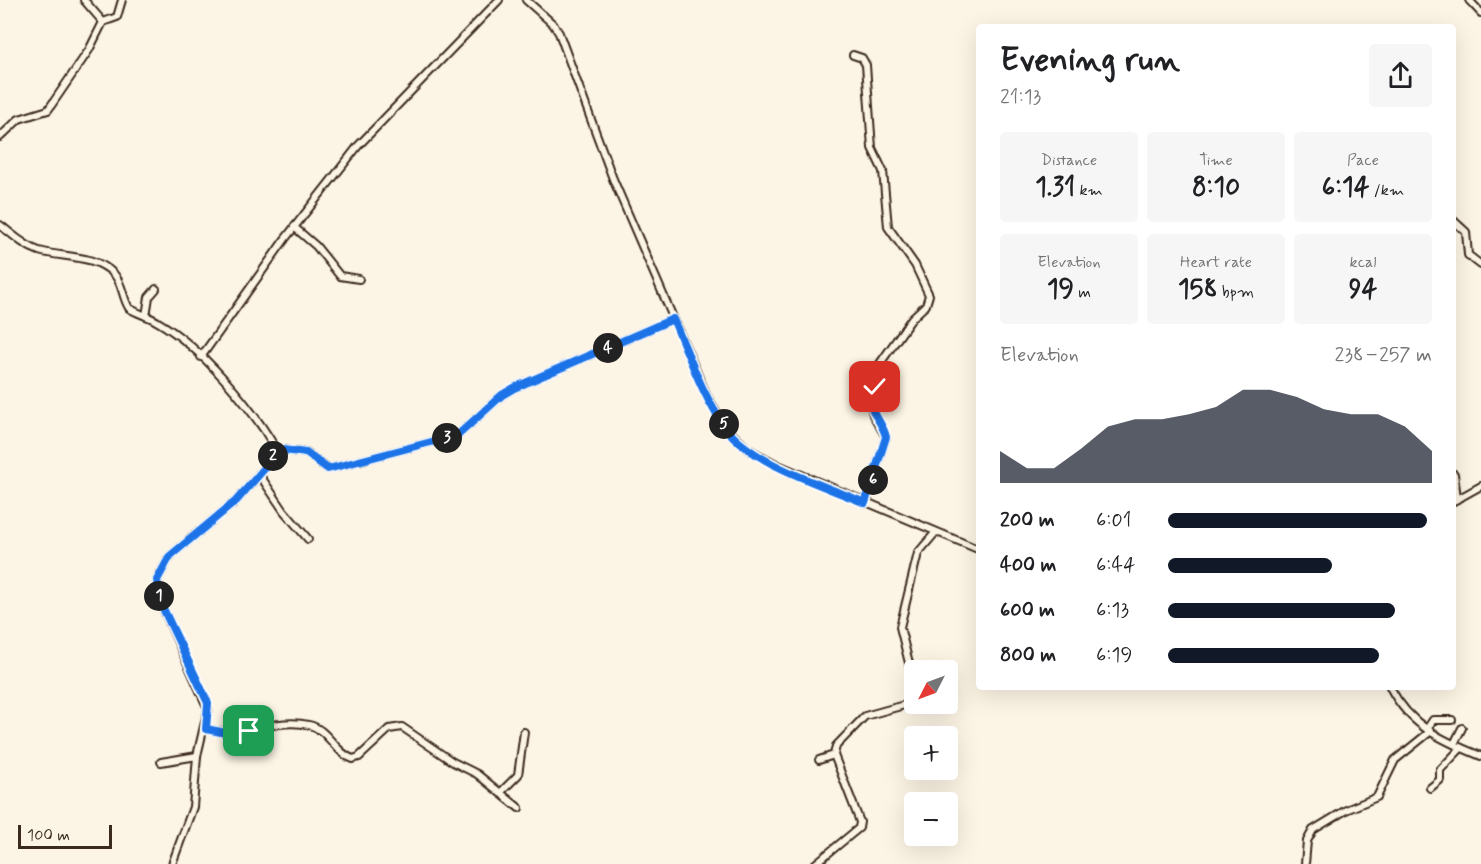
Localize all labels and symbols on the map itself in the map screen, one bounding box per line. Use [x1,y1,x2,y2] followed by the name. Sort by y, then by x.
[593,333,623,363] pin: 4
[849,361,900,412] pin
[709,409,739,439] pin: 5
[432,423,462,453] pin: 3
[258,441,288,471] pin: 2
[858,465,888,495] pin: 6
[144,581,174,611] pin: 1
[904,660,958,714] north arrow
[223,705,274,756] pin
[18,822,112,850] scale bar

